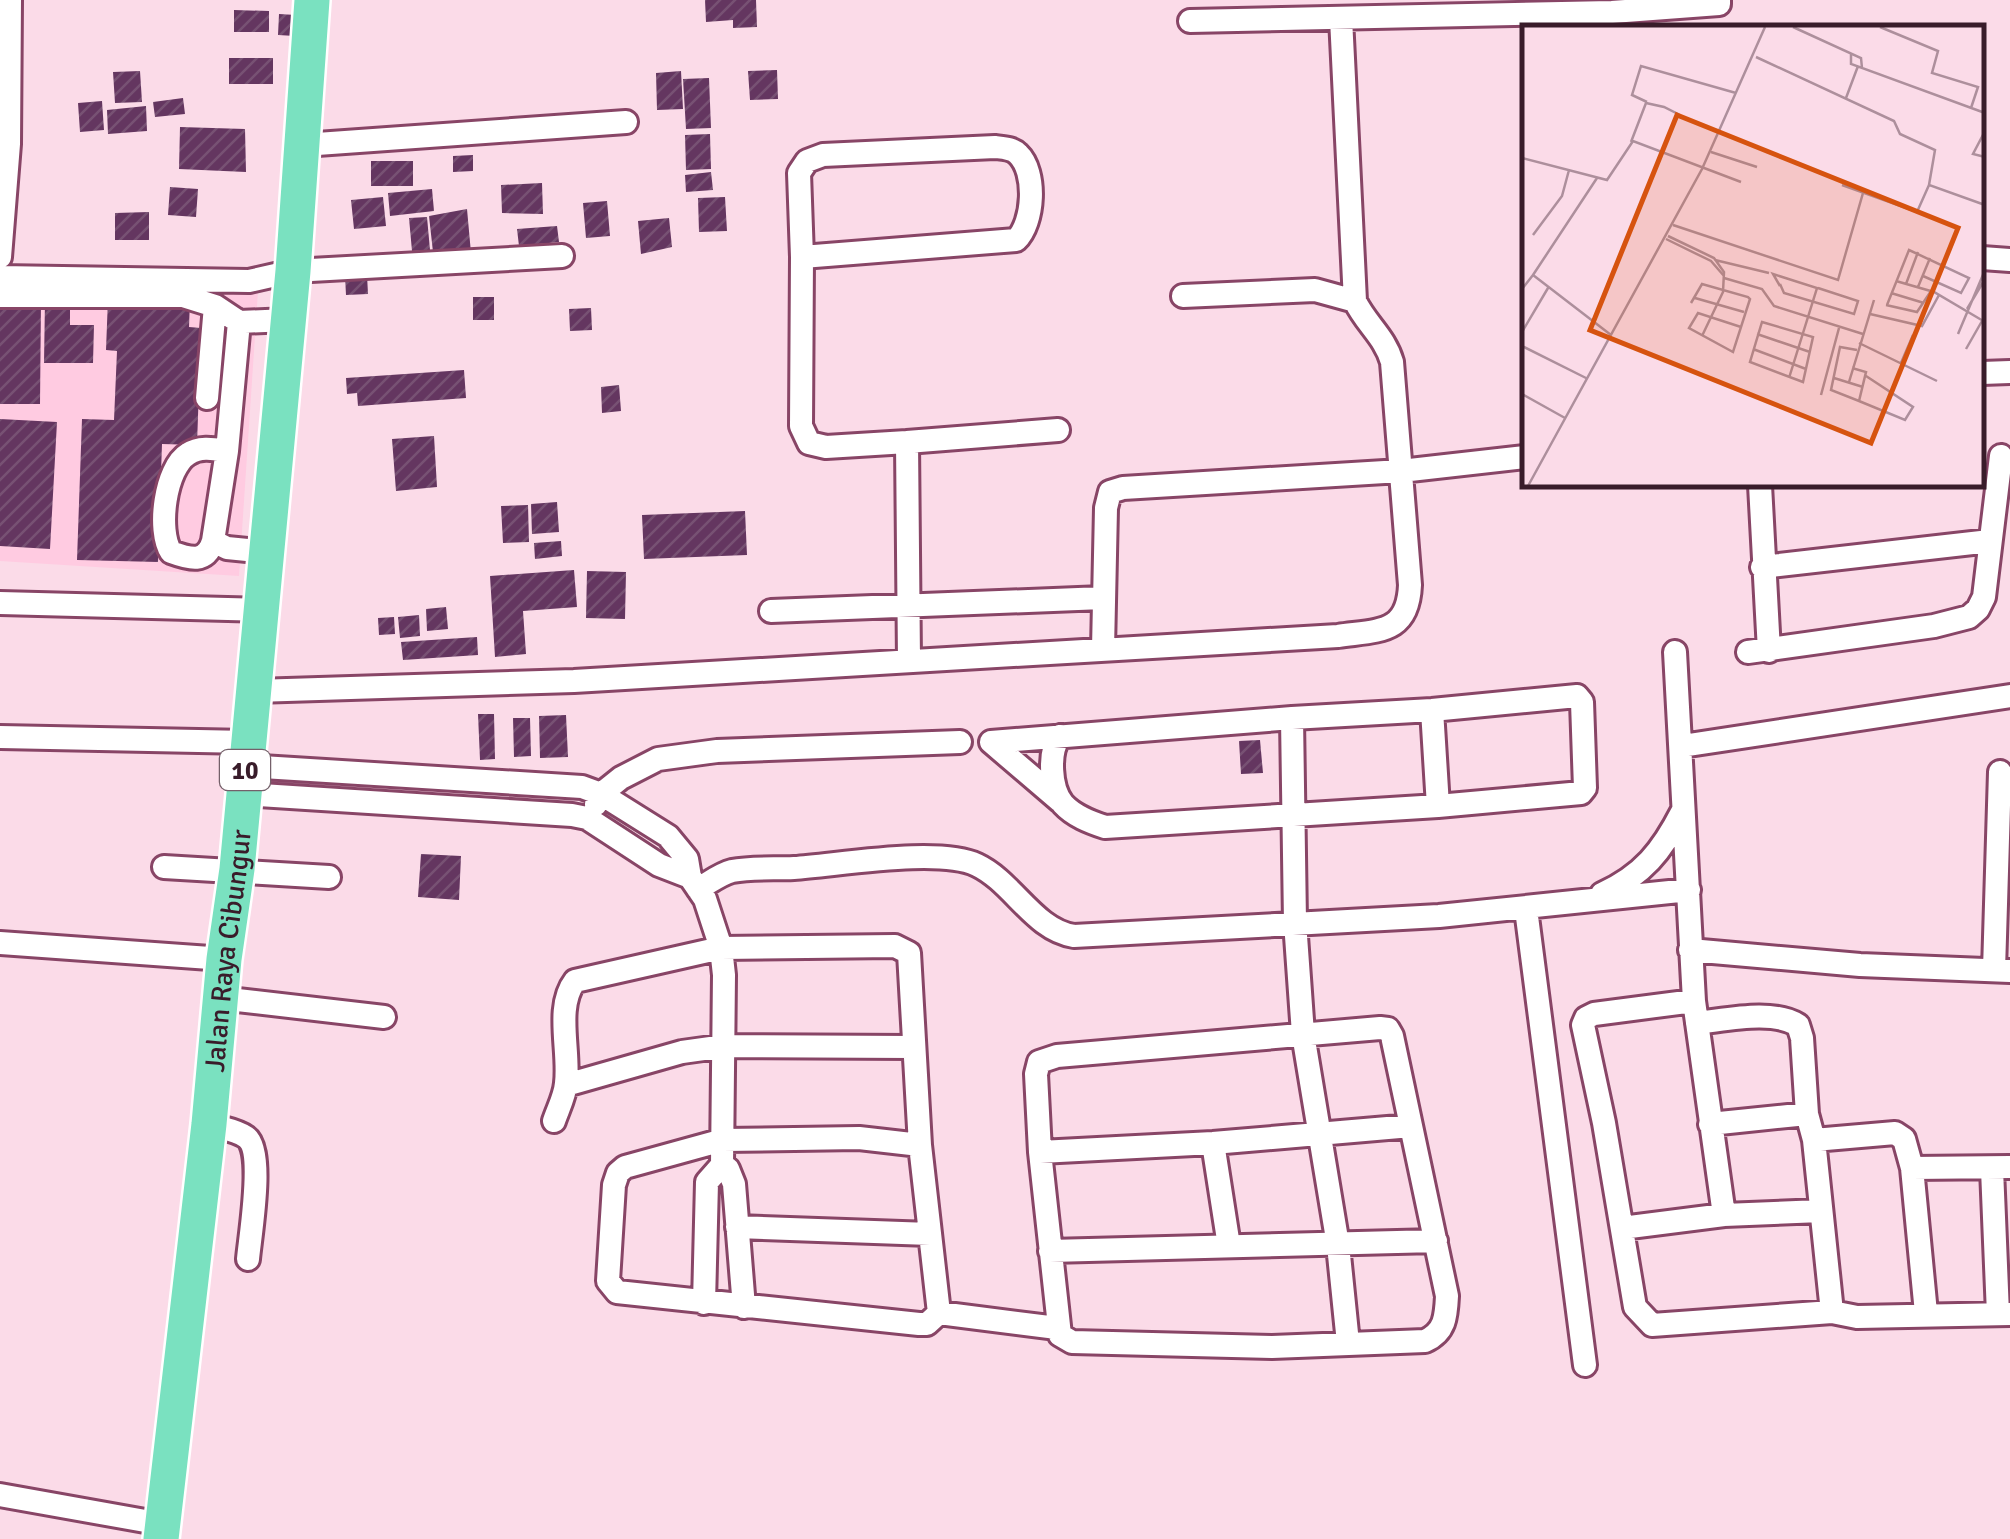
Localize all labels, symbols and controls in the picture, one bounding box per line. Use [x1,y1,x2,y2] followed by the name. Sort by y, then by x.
[1522,25,1985,488] inset map
[220,750,270,790] road number: 10
[198,827,259,1074] street label: Jalan Raya Cibungur

